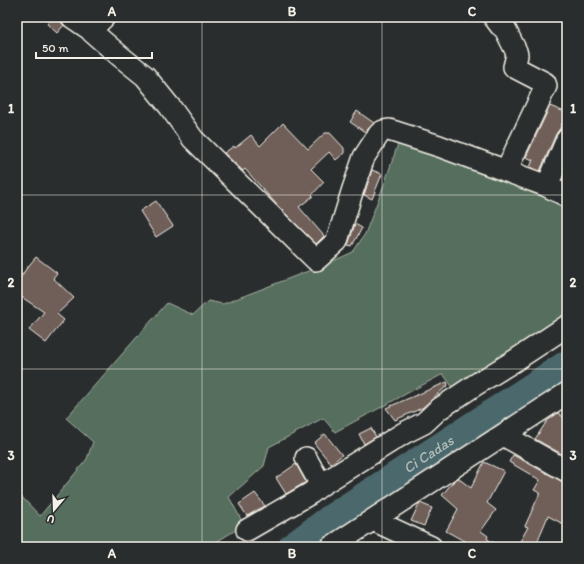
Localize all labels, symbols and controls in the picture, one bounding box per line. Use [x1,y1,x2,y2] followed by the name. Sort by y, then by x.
[107,4,117,19] text: A
[288,4,297,19] text: B
[468,4,477,19] text: C
[36,34,152,60] scale bar
[42,41,68,55] text: 50 m
[8,101,14,116] text: 1
[570,101,576,116] text: 1
[8,275,15,290] text: 2
[570,275,577,290] text: 2
[400,431,458,477] water label: Ci Cadas
[7,448,15,463] text: 3
[569,448,577,463] text: 3
[34,490,74,530] north arrow
[45,512,56,526] text: U
[107,546,117,561] text: A
[288,546,297,561] text: B
[468,546,477,561] text: C

